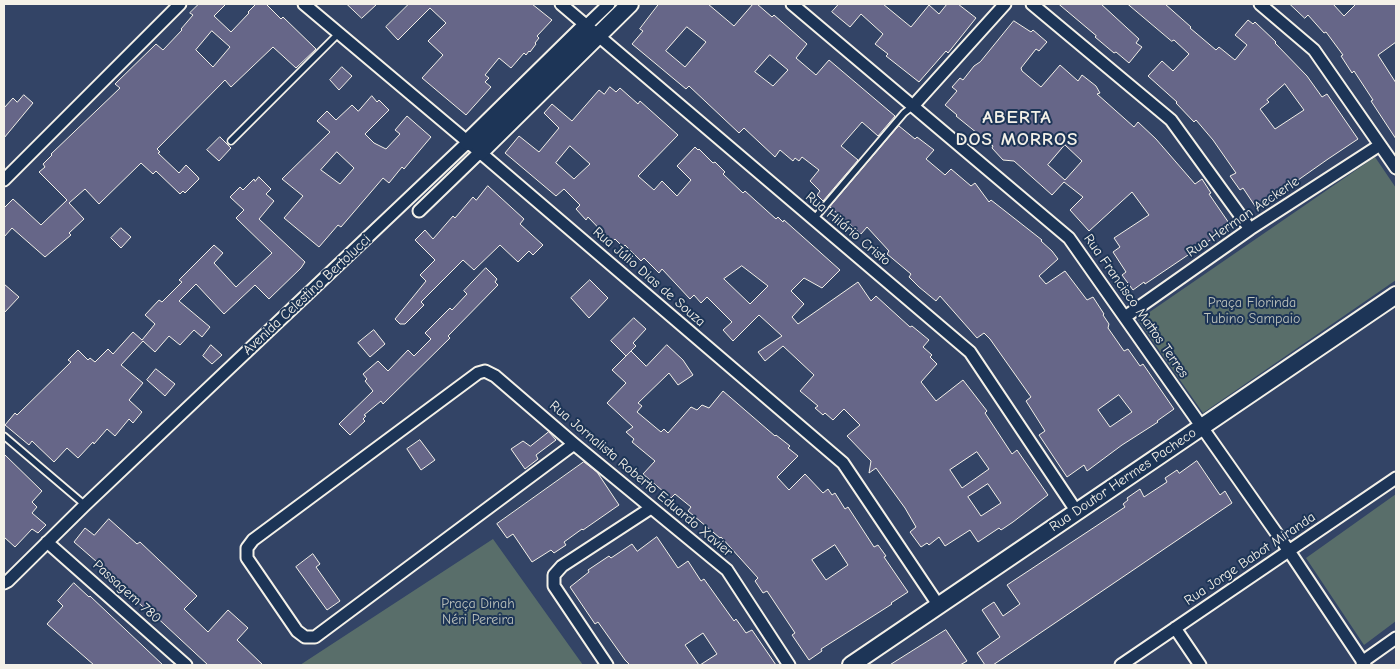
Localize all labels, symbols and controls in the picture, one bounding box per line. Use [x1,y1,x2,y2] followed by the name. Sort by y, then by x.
[954,107,1080,151] district label: ABERTA DOS MORROS
[1183,173,1303,261] street label: Rua Herman Aeckerle
[802,189,894,269] street label: Rua Hilário Cristo
[589,224,709,330] street label: Rua Júlio Dias de Souza
[240,231,374,359] street label: Avenida Celestino Bertolucci
[1080,231,1192,381] street label: Rua Francisco Mattos Terres
[1204,295,1300,328] park label: Praça Florinda Tubino Sampaio
[546,397,736,561] street label: Rua Jornalista Roberto Eduardo Xavier
[1046,424,1200,536] street label: Rua Doutor Hermes Pacheco
[1181,509,1319,609] street label: Rua Jorge Babot Miranda
[89,557,165,627] street label: Passagem 780
[441,596,515,628] park label: Praça Dinah Néri Pereira

